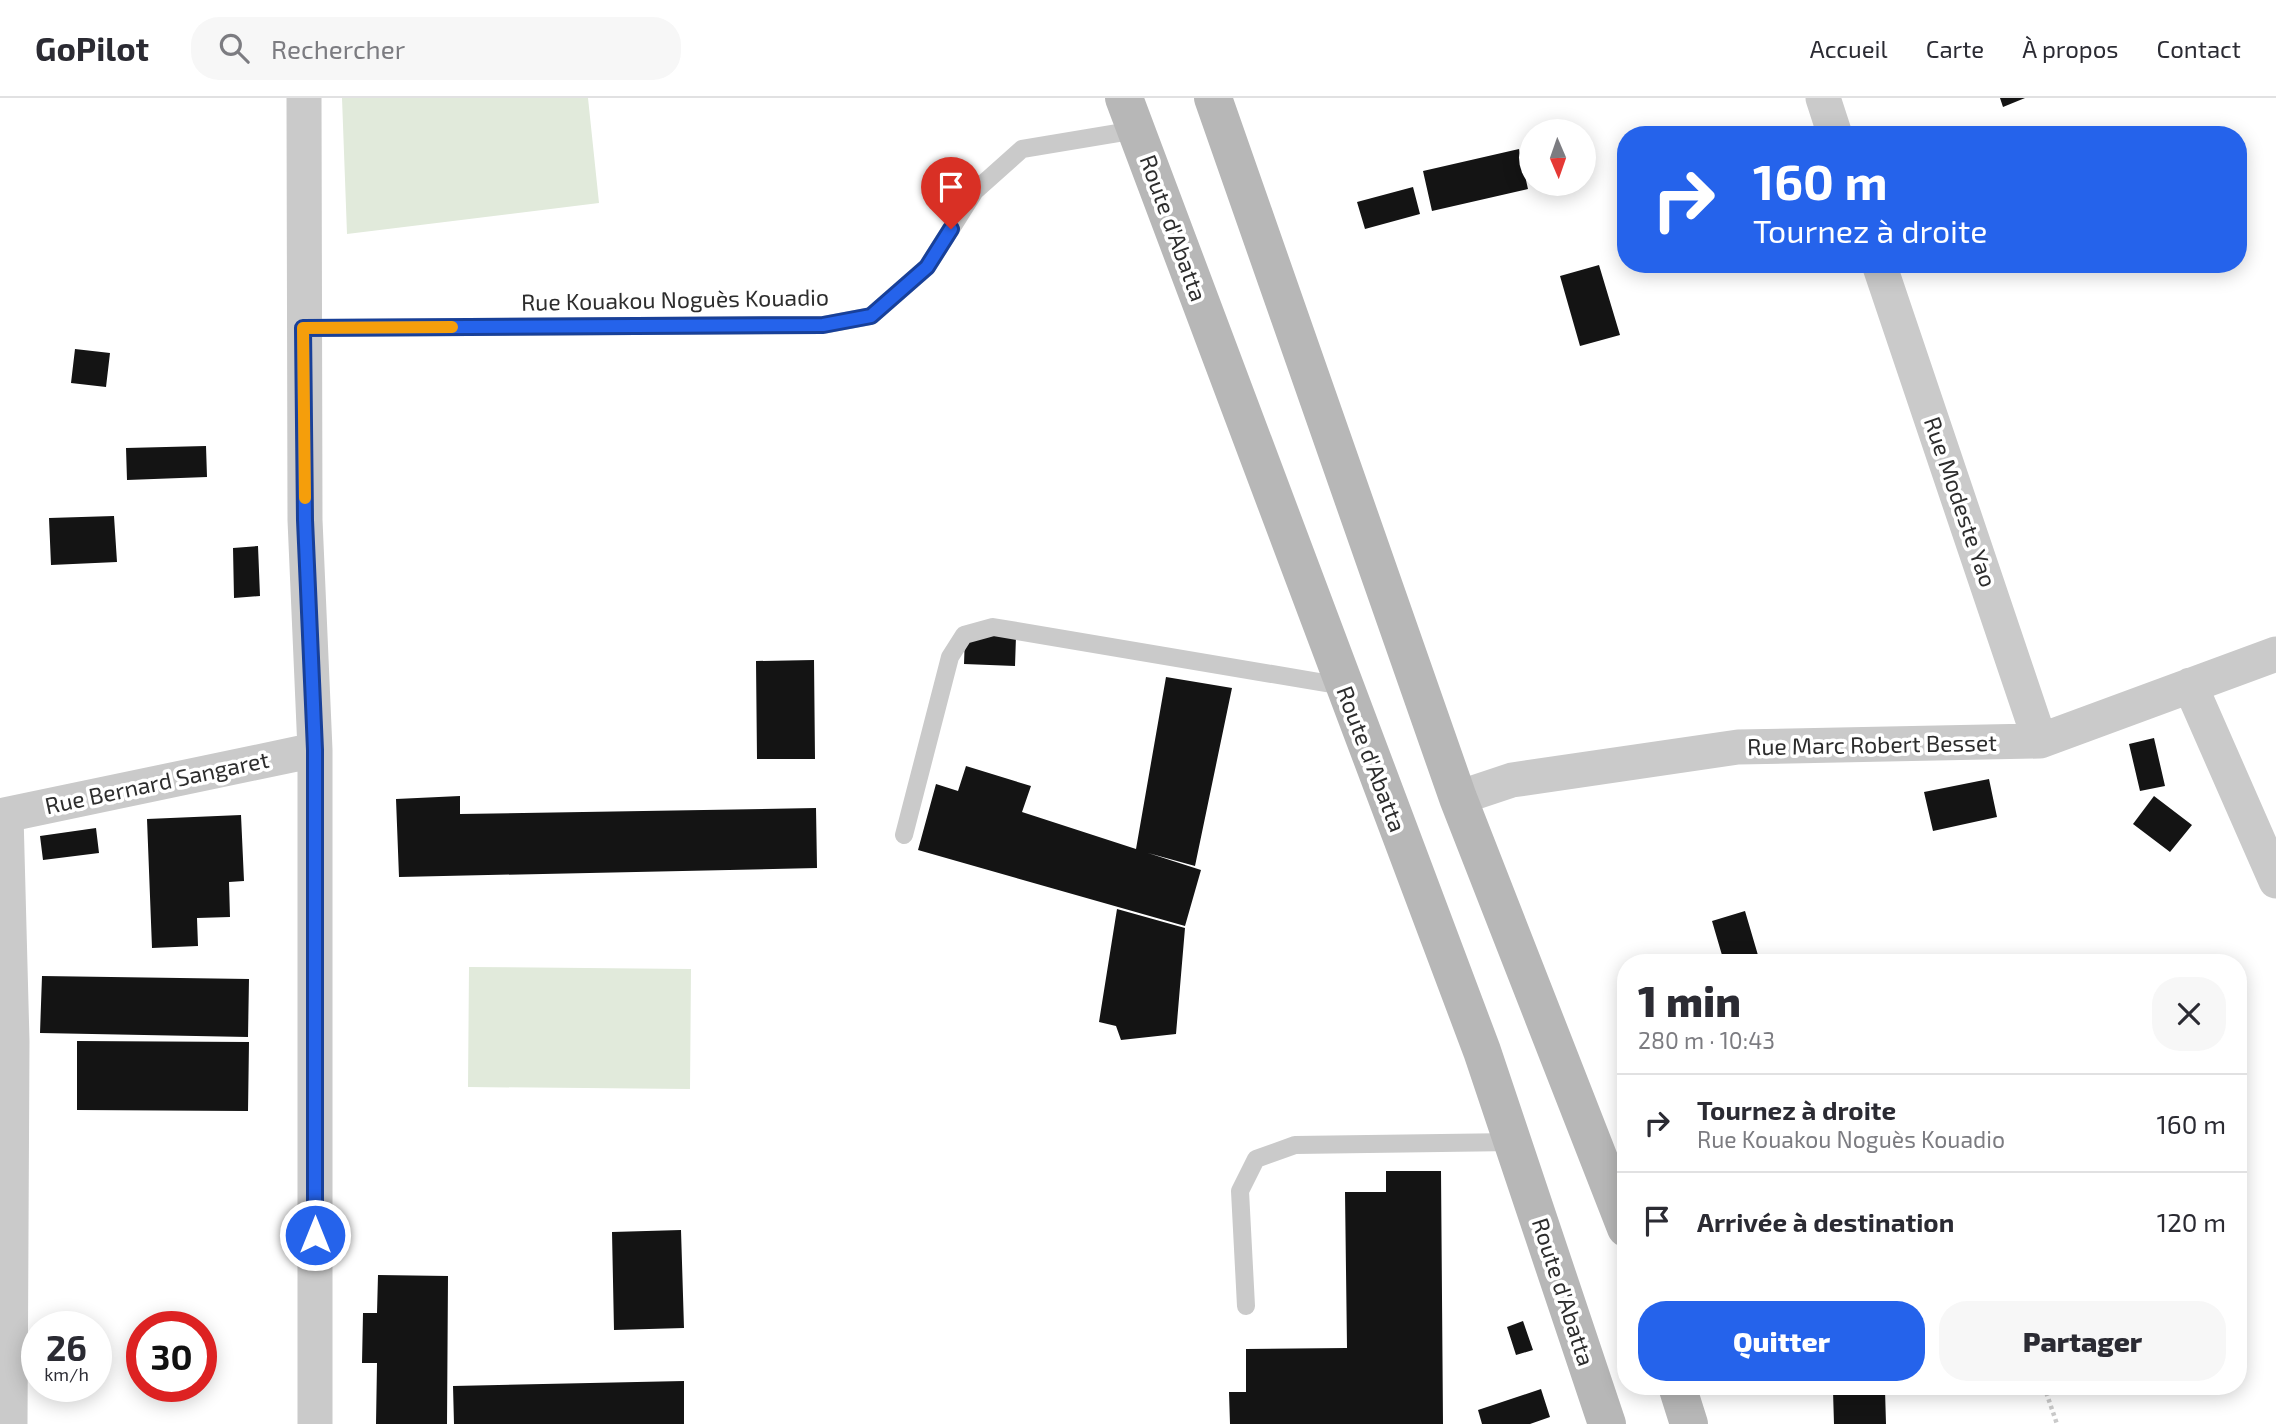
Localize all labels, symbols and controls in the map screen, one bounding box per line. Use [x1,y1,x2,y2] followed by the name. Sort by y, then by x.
[191,17,681,80] search box
[35,28,149,68] text: GoPilot
[215,29,253,67] icon: search
[271,33,405,64] text: Rechercher
[1810,34,1888,63] text: Accueil
[1926,34,1984,63] text: Carte
[2022,34,2119,63] text: À propos
[2157,34,2241,63] text: Contact
[1519,119,1596,196] north arrow
[1519,119,1596,196] map controls
[1134,151,1213,305] street label: Route d'Abatta
[1753,151,1888,210] text: 160 m
[1638,154,1729,245] icon: right
[921,157,981,229] pin
[932,168,970,206] icon: arrive
[1753,211,1987,249] text: Tournez à droite
[521,282,829,316] street label: Rue Kouakou Noguès Kouadio
[1919,413,2003,591] street label: Rue Modeste Yao
[1331,682,1413,835] street label: Route d'Abatta
[1747,728,1997,760] street label: Rue Marc Robert Besset
[42,745,272,819] street label: Rue Bernard Sangaret
[1638,975,1741,1025] text: 1 min
[2152,977,2226,1051] button: close
[1638,1026,1775,1054] text: 280 m · 10:43
[1697,1094,1896,1125] text: Tournez à droite
[1638,1104,1676,1142] icon: right
[2157,1108,2226,1139] text: 160 m
[1697,1125,2005,1153] text: Rue Kouakou Noguès Kouadio
[278,1198,352,1272] position arrow
[1638,1202,1676,1240] icon: arrive
[1697,1206,1954,1237] text: Arrivée à destination
[2157,1206,2226,1237] text: 120 m
[1527,1214,1601,1369] street label: Route d'Abatta
[1638,1301,1925,1381] button: Quitter
[1939,1301,2226,1381] button: Partager
[126,1311,217,1402] speed limit sign: 30
[46,1326,87,1368] text: 26
[44,1363,89,1385] text: km/h

